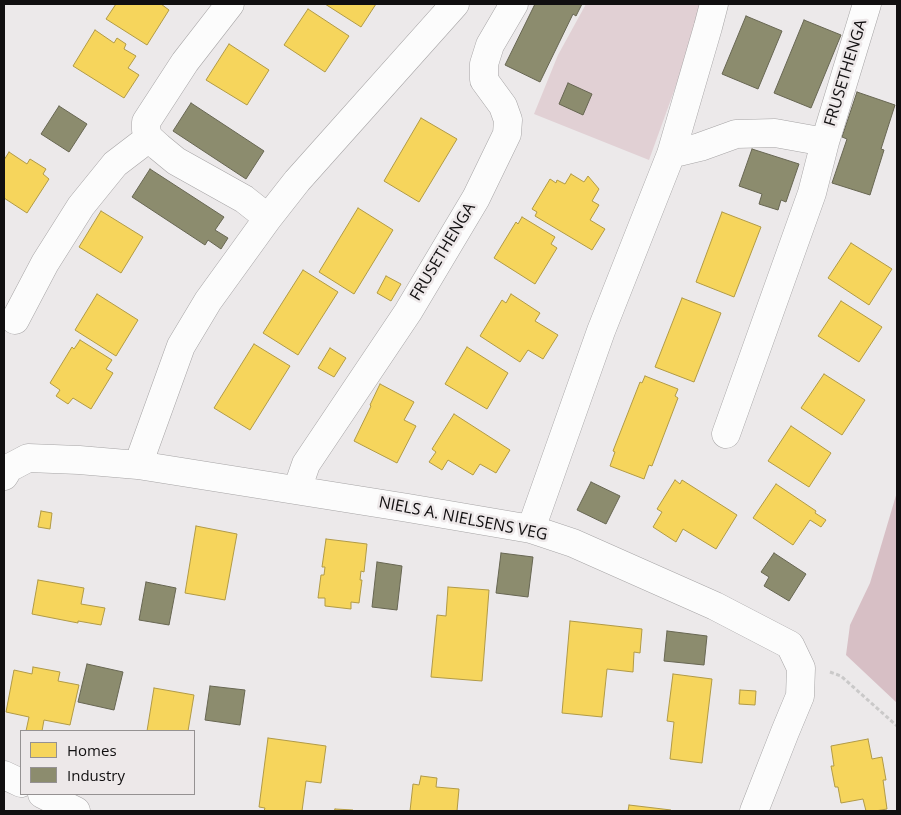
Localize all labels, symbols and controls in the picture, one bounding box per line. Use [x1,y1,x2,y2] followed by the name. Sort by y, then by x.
[821,17,871,129] street label: FRUSETHENGA
[406,200,480,304] street label: FRUSETHENGA
[377,493,549,545] street label: NIELS A. NIELSENS VEG
[20,730,195,795] legend
[67,740,117,760] text: Homes
[67,765,125,785] text: Industry

